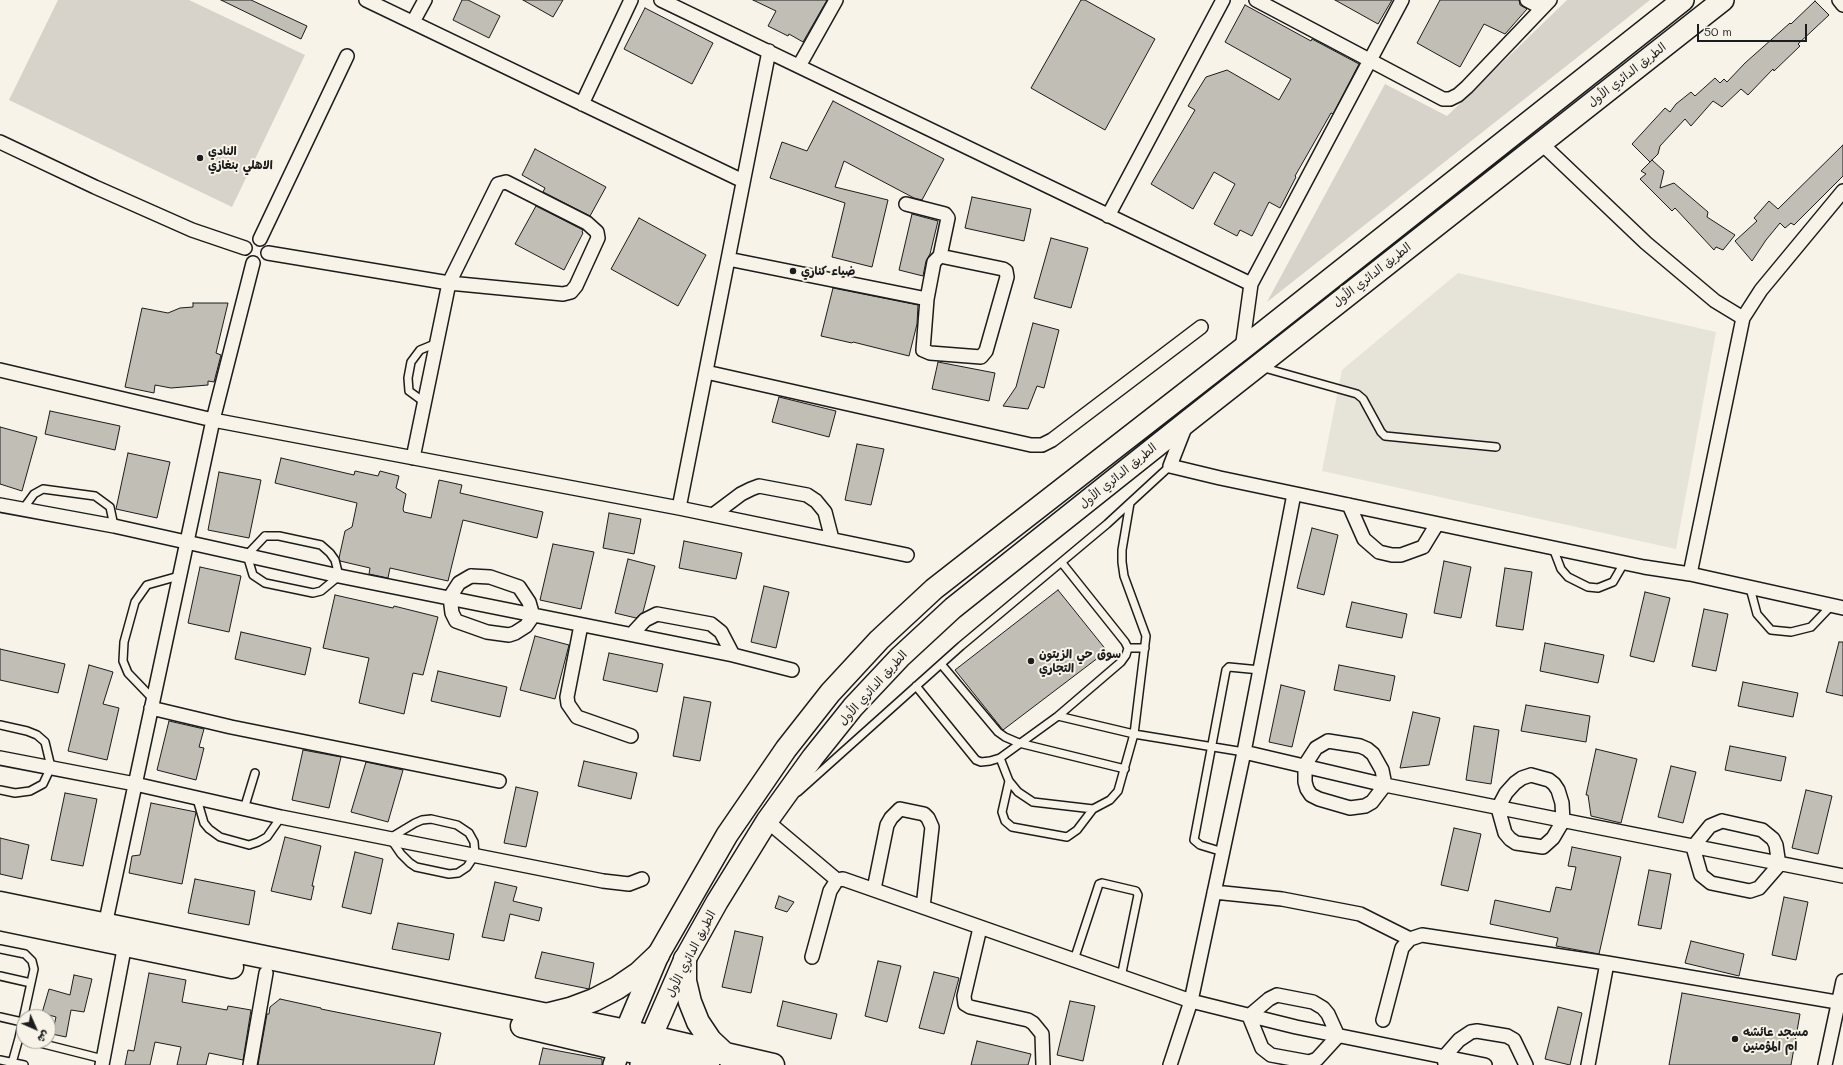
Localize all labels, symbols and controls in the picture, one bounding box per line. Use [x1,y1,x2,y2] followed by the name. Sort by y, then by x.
[1699,16,1809,42] scale bar
[1704,23,1732,39] text: 50 m
[1585,40,1669,110] street label: الطريق الدائري الأول
[208,144,273,172] place label: النادي الاهلي بنغازي
[195,153,205,163] marker: النادي الاهلي بنغازي
[1330,240,1414,310] street label: الطريق الدائري الأول
[801,264,855,278] place label: ضياء كناري
[788,266,798,276] marker: ضياء كناري
[1076,440,1160,512] street label: الطريق الدائري الأول
[1039,647,1121,675] place label: سوق حي الزيتون التجاري
[836,648,910,728] street label: الطريق الدائري الأول
[1026,656,1036,666] marker: سوق حي الزيتون التجاري
[663,908,719,1000] street label: الطريق الدائري الأول
[16,1009,56,1049] north arrow
[1743,1025,1808,1053] place label: مسجد عائشه ام المؤمنين
[35,1028,54,1047] text: ش
[1730,1034,1740,1044] marker: مسجد عائشه ام المؤمنين

